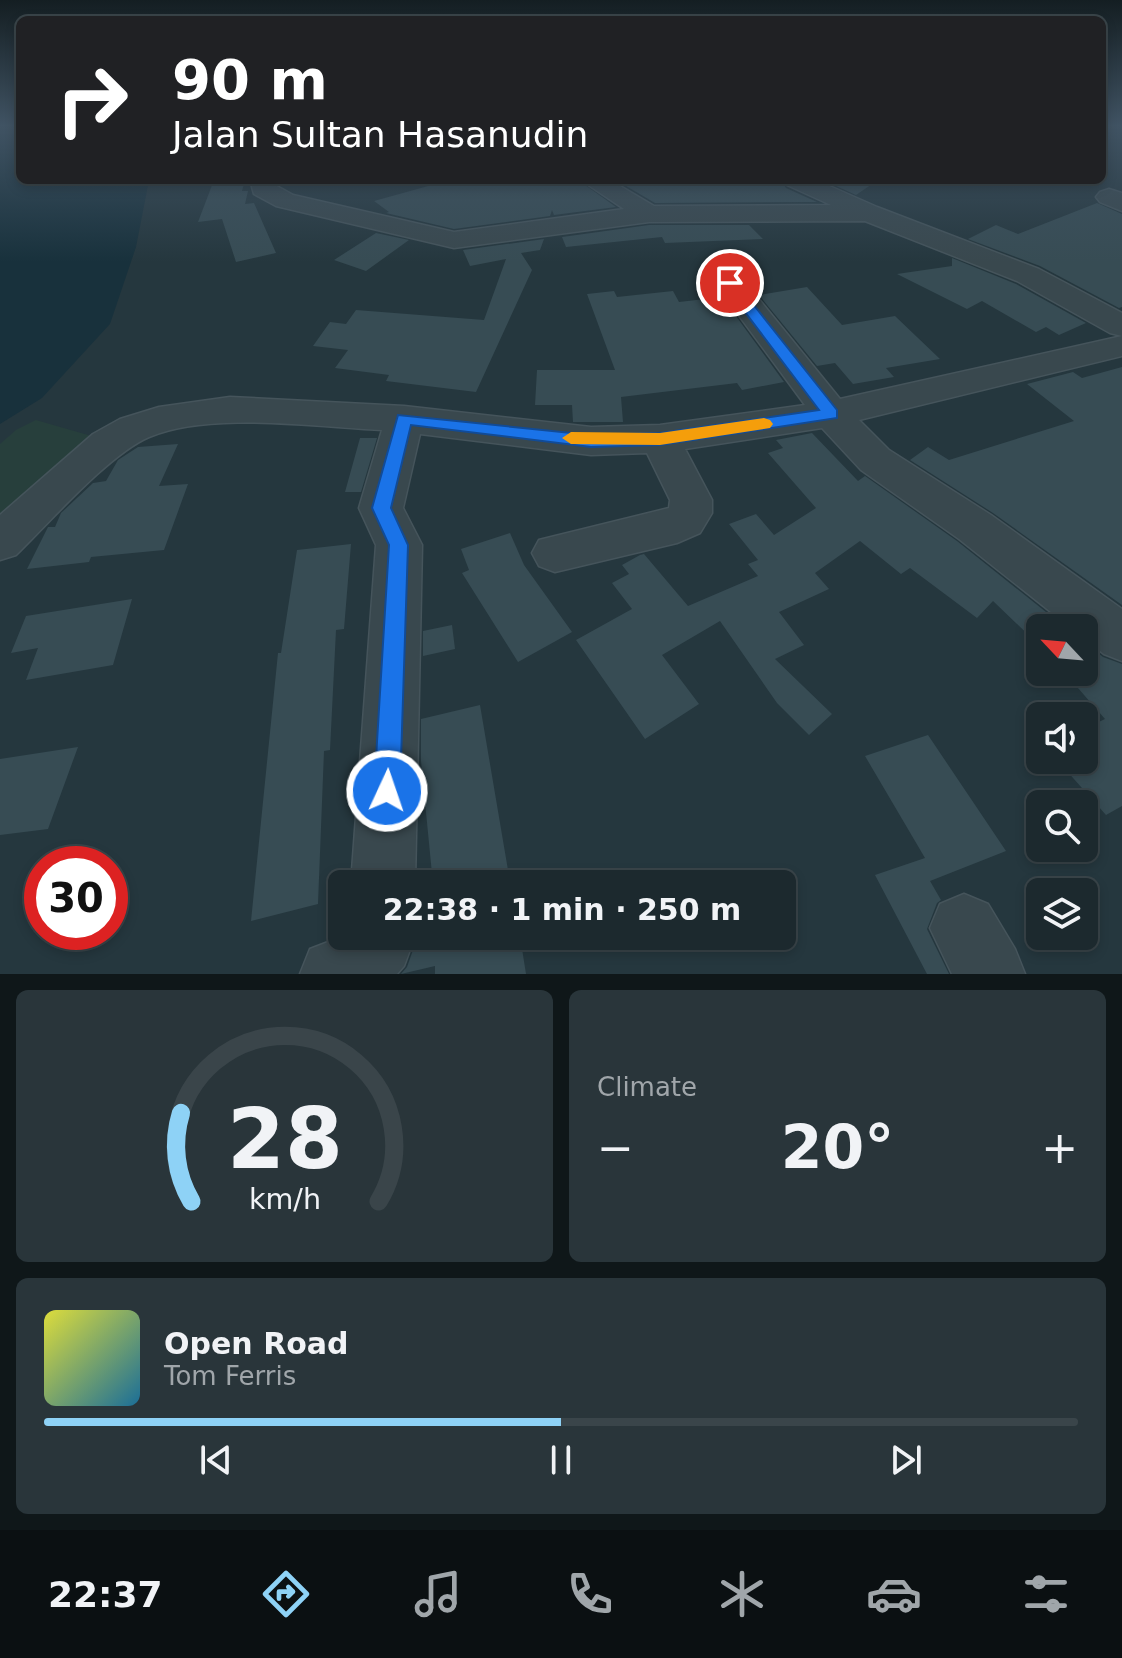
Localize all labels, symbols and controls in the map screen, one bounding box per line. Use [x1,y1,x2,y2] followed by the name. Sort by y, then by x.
[172,47,328,112] text: 90 m
[40,48,144,152] icon: right
[172,114,588,155] text: Jalan Sultan Hasanudin
[696,249,764,317] pin
[708,261,752,305] icon: arrive
[1026,614,1098,686] north arrow
[1026,614,1098,950] map controls
[1026,702,1098,774] button: sound
[345,749,429,833] position arrow
[1026,790,1098,862] button: search
[24,846,128,950] speed limit sign: 30
[1026,878,1098,950] button: layers
[383,892,741,927] text: 22:38 · 1 min · 250 m
[597,1072,697,1102] text: Climate
[227,1091,342,1188] text: 28
[781,1112,894,1182] text: 20°
[597,1122,634,1173] text: −
[1041,1122,1078,1173] text: +
[248,1182,321,1216] text: km/h
[164,1326,349,1361] text: Open Road
[164,1361,296,1391] text: Tom Ferris
[194,1438,238,1482] icon: previous
[539,1438,583,1482] icon: pause
[884,1438,928,1482] icon: next
[258,1566,314,1622] icon: directions
[410,1566,466,1622] icon: music
[562,1566,618,1622] icon: phone
[714,1566,770,1622] icon: climate
[866,1566,922,1622] icon: car
[1018,1566,1074,1622] icon: filters
[48,1574,163,1615] text: 22:37

